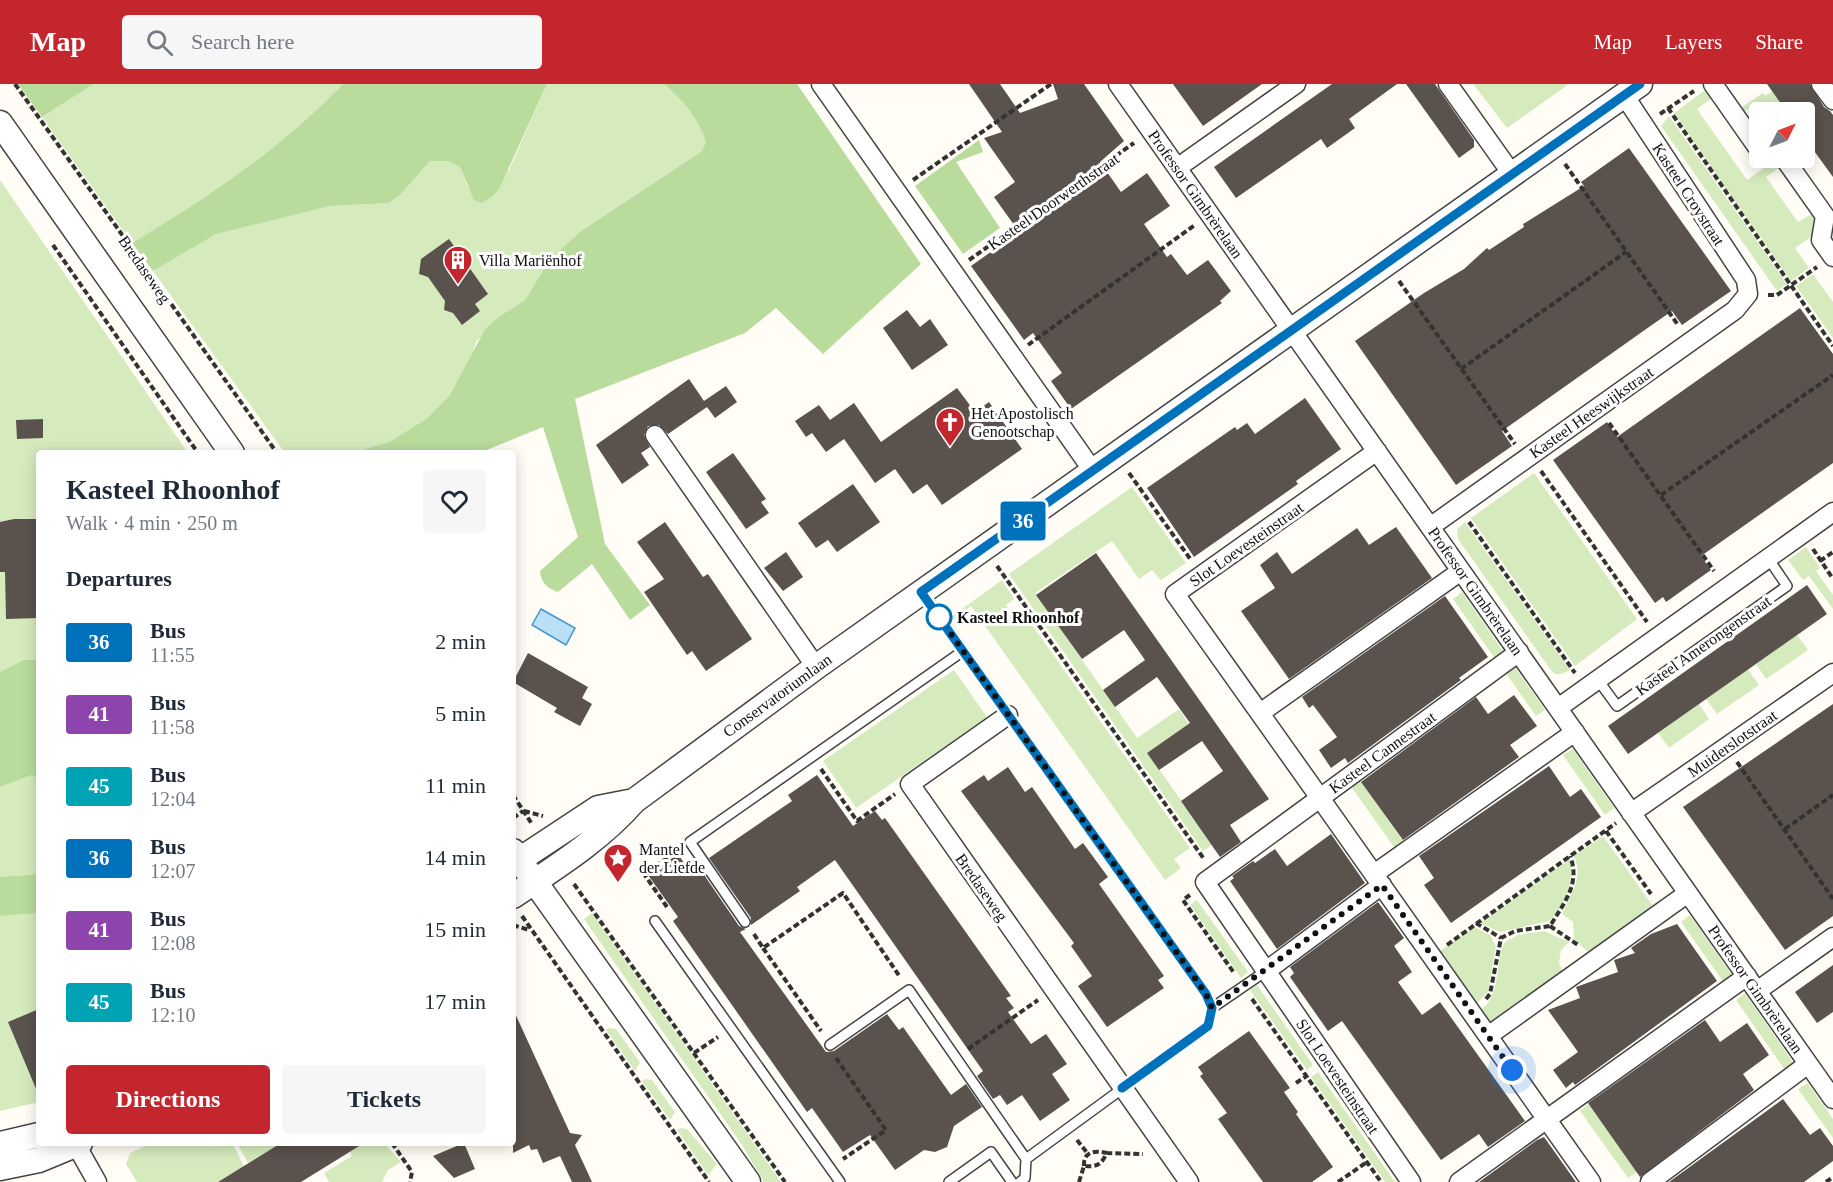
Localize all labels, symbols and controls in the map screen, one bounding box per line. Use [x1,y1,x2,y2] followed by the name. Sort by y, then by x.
[122,15,542,69] search box
[30,26,86,57] text: Map
[143,26,176,59] icon: search
[191,29,294,54] text: Search here
[1594,30,1632,54] text: Map
[1665,30,1722,54] text: Layers
[1755,30,1803,54] text: Share
[1749,102,1815,168] north arrow
[1749,102,1815,168] map controls
[1145,127,1246,262] street label: Professor Gimbrèrelaan
[1648,140,1728,250] street label: Kasteel Croystraat
[985,149,1122,253] street label: Kasteel Doorwerthstraat
[114,232,174,307] street label: Bredaseweg
[442,244,474,286] building icon: Villa Mariënhof
[479,252,582,269] place label: Villa Mariënhof
[1526,363,1657,462] street label: Kasteel Heeswijkstraat
[971,405,1074,441] place label: Het Apostolisch Genootschap
[934,406,966,448] church icon: Het Apostolisch Genootschap
[423,470,486,533] button: heart
[66,474,280,505] text: Kasteel Rhoonhof
[1186,499,1307,590] street label: Slot Loevesteinstraat
[996,502,1050,540] line badge: 36
[1013,509,1034,533] text: 36
[66,512,238,534] text: Walk · 4 min · 250 m
[1425,524,1526,659] street label: Professor Gimbrèrelaan
[66,566,172,591] text: Departures
[1632,592,1775,699] street label: Kasteel Amerongenstraat
[926,604,952,630] marker: Kasteel Rhoonhof
[957,609,1080,626] place label: Kasteel Rhoonhof
[150,618,185,643] text: Bus
[435,629,486,654] text: 2 min
[89,630,110,654] text: 36
[150,644,195,666] text: 11:55
[720,650,835,740] street label: Conservatoriumlaan
[150,690,185,715] text: Bus
[435,701,486,726] text: 5 min
[89,702,110,726] text: 41
[1684,706,1781,780] street label: Muiderslotstraat
[1326,708,1439,797] street label: Kasteel Cannestraat
[150,716,195,738] text: 11:58
[150,762,185,787] text: Bus
[425,773,486,798] text: 11 min
[89,774,110,798] text: 45
[150,788,196,810] text: 12:04
[150,834,185,859] text: Bus
[639,841,705,876] place label: Mantel der Liefde
[602,842,634,884] place icon: Mantel der Liefde
[424,845,486,870] text: 14 min
[89,846,110,870] text: 36
[951,850,1011,925] street label: Bredaseweg
[150,860,196,882] text: 12:07
[150,906,185,931] text: Bus
[424,917,486,942] text: 15 min
[89,918,110,942] text: 41
[1705,922,1806,1057] street label: Professor Gimbrèrelaan
[150,932,196,954] text: 12:08
[150,978,185,1003] text: Bus
[424,989,486,1014] text: 17 min
[89,990,110,1014] text: 45
[150,1004,196,1026] text: 12:10
[1293,1016,1383,1137] street label: Slot Loevesteinstraat
[1497,1055,1527,1085] your location
[66,1065,270,1134] button: Directions
[282,1065,486,1134] button: Tickets

